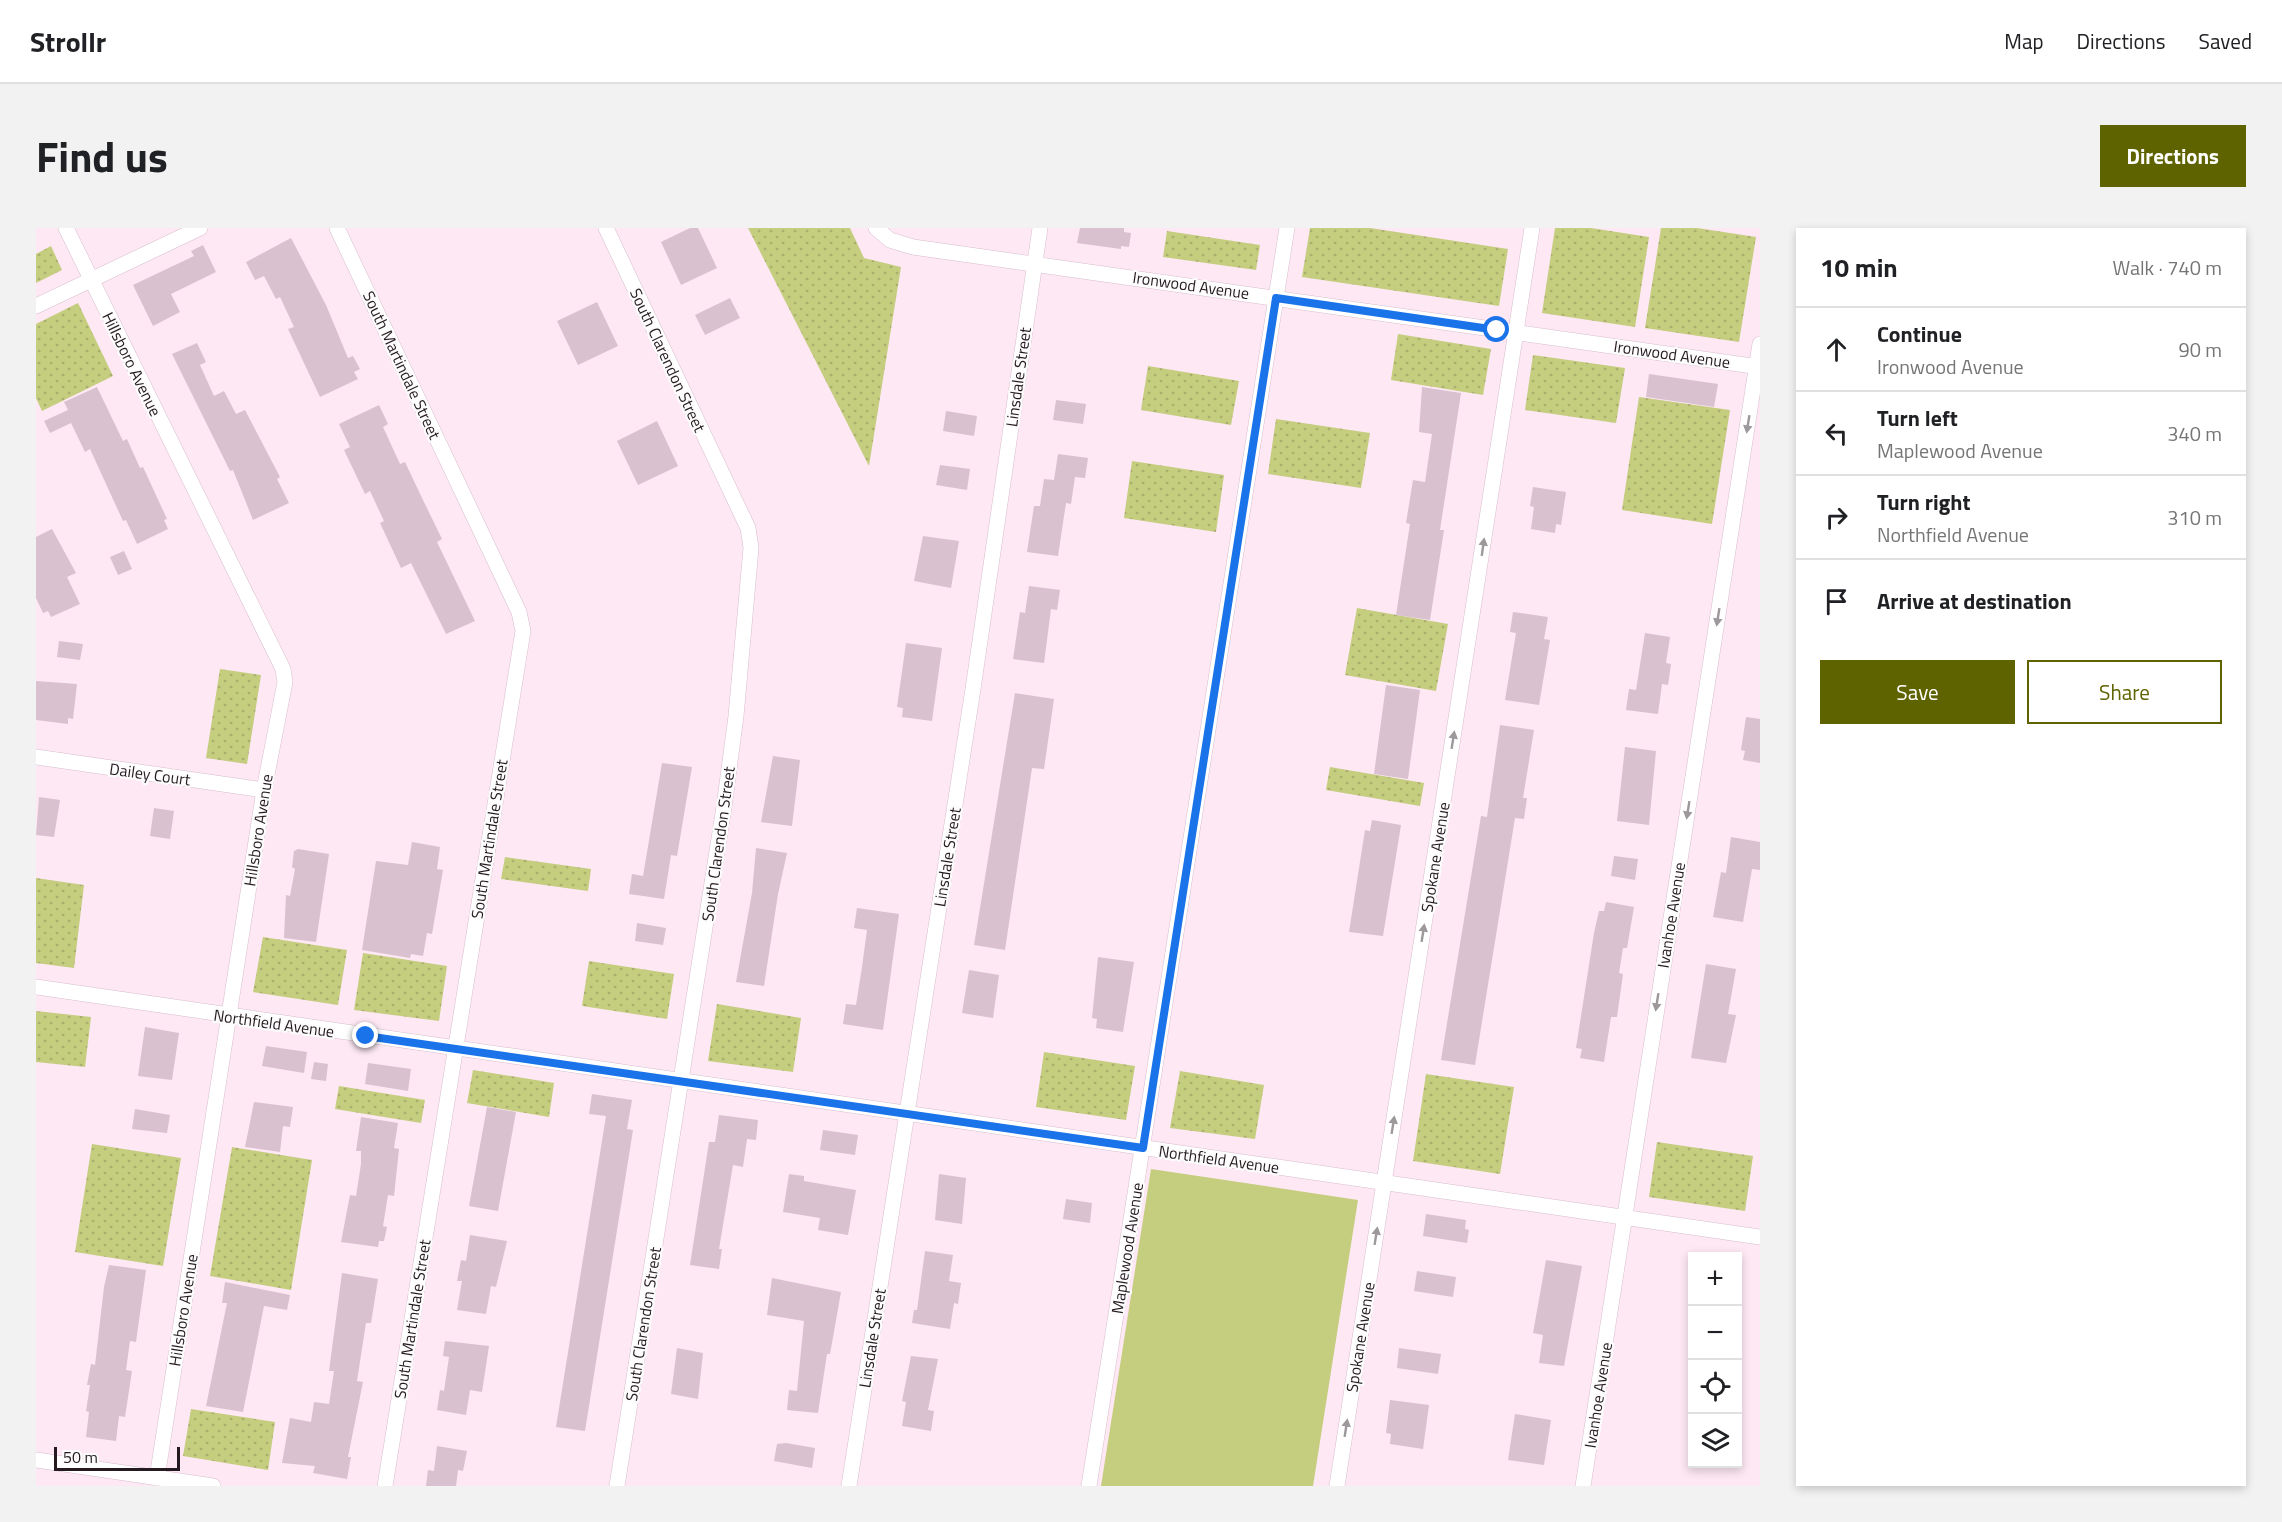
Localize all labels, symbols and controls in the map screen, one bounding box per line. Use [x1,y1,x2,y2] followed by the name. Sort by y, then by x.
[30,20,106,63] text: Strollr
[2004,25,2044,57] text: Map
[2077,25,2166,57] text: Directions
[2199,25,2252,57] text: Saved
[36,124,168,188] text: Find us
[2100,125,2246,187] button: Directions
[1820,248,1898,287] text: 10 min
[2113,252,2222,283] text: Walk · 740 m
[1131,265,1251,305] street label: Ironwood Avenue
[624,284,712,436] street label: South Clarendon Street
[357,287,447,443] street label: South Martindale Street
[96,308,168,420] street label: Hillsboro Avenue
[1483,316,1509,342] route start
[1877,317,1962,351] text: Continue
[999,325,1037,428] street label: Linsdale Street
[1820,333,1853,366] icon: ahead
[1612,334,1732,374] street label: Ironwood Avenue
[2178,334,2222,365] text: 90 m
[1877,351,2024,382] text: Ironwood Avenue
[1877,401,1958,435] text: Turn left
[1743,415,1752,434] one-way arrow
[1820,417,1853,450] icon: left
[2167,418,2222,449] text: 340 m
[1877,435,2043,466] text: Maplewood Avenue
[1877,485,1971,519] text: Turn right
[1820,501,1853,534] icon: right
[2167,502,2222,533] text: 310 m
[1877,519,2029,550] text: Northfield Avenue
[1478,538,1487,557] one-way arrow
[1877,584,2072,618] text: Arrive at destination
[1820,585,1853,618] icon: arrive
[1713,608,1722,627] one-way arrow
[1820,660,2015,724] button: Save
[2027,660,2222,724] button: Share
[1449,730,1458,749] one-way arrow
[108,756,192,792] street label: Dailey Court
[465,757,514,920] street label: South Martindale Street
[695,765,741,923] street label: South Clarendon Street
[237,772,279,888] street label: Hillsboro Avenue
[1414,800,1456,914] street label: Spokane Avenue
[1683,800,1692,819] one-way arrow
[927,805,967,908] street label: Linsdale Street
[1651,860,1691,970] street label: Ivanhoe Avenue
[1419,923,1428,942] one-way arrow
[1653,993,1662,1012] one-way arrow
[212,1003,336,1043] street label: Northfield Avenue
[352,1022,378,1048] route end
[1389,1116,1398,1135] one-way arrow
[1157,1139,1281,1179] street label: Northfield Avenue
[1105,1181,1149,1315] street label: Maplewood Avenue
[1371,1226,1380,1245] one-way arrow
[388,1237,437,1400] street label: South Martindale Street
[619,1245,667,1403] street label: South Clarendon Street
[162,1252,204,1368] street label: Hillsboro Avenue
[1688,1252,1742,1468] map controls
[1688,1252,1742,1306] button: +
[1339,1280,1381,1394] street label: Spokane Avenue
[852,1286,892,1389] street label: Linsdale Street
[1688,1306,1742,1360] button: −
[1578,1340,1618,1450] street label: Ivanhoe Avenue
[1688,1360,1742,1414] button: locate
[1688,1414,1742,1468] button: layers
[1341,1419,1350,1438] one-way arrow
[54,1444,180,1472] scale bar
[63,1445,98,1469] text: 50 m

